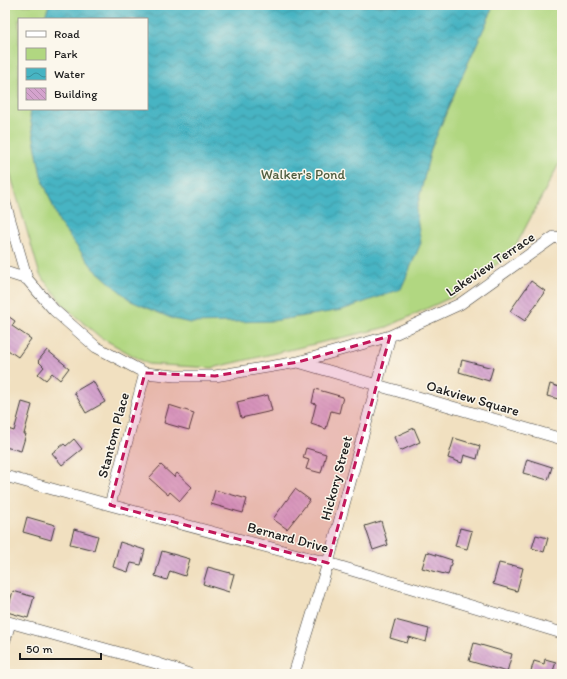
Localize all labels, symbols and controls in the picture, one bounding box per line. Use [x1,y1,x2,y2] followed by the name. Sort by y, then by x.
[18,18,148,110] legend
[54,27,80,41] text: Road
[54,47,78,61] text: Park
[54,67,85,81] text: Water
[54,87,98,101] text: Building
[261,166,346,183] park label: Walker's Pond
[443,228,538,300] street label: Lakeview Terrace
[424,377,521,420] street label: Oakview Square
[94,390,133,480] street label: Stantom Place
[317,434,356,522] street label: Hickory Street
[245,518,331,557] street label: Bernard Drive
[20,635,101,661] scale bar
[26,642,52,656] text: 50 m

